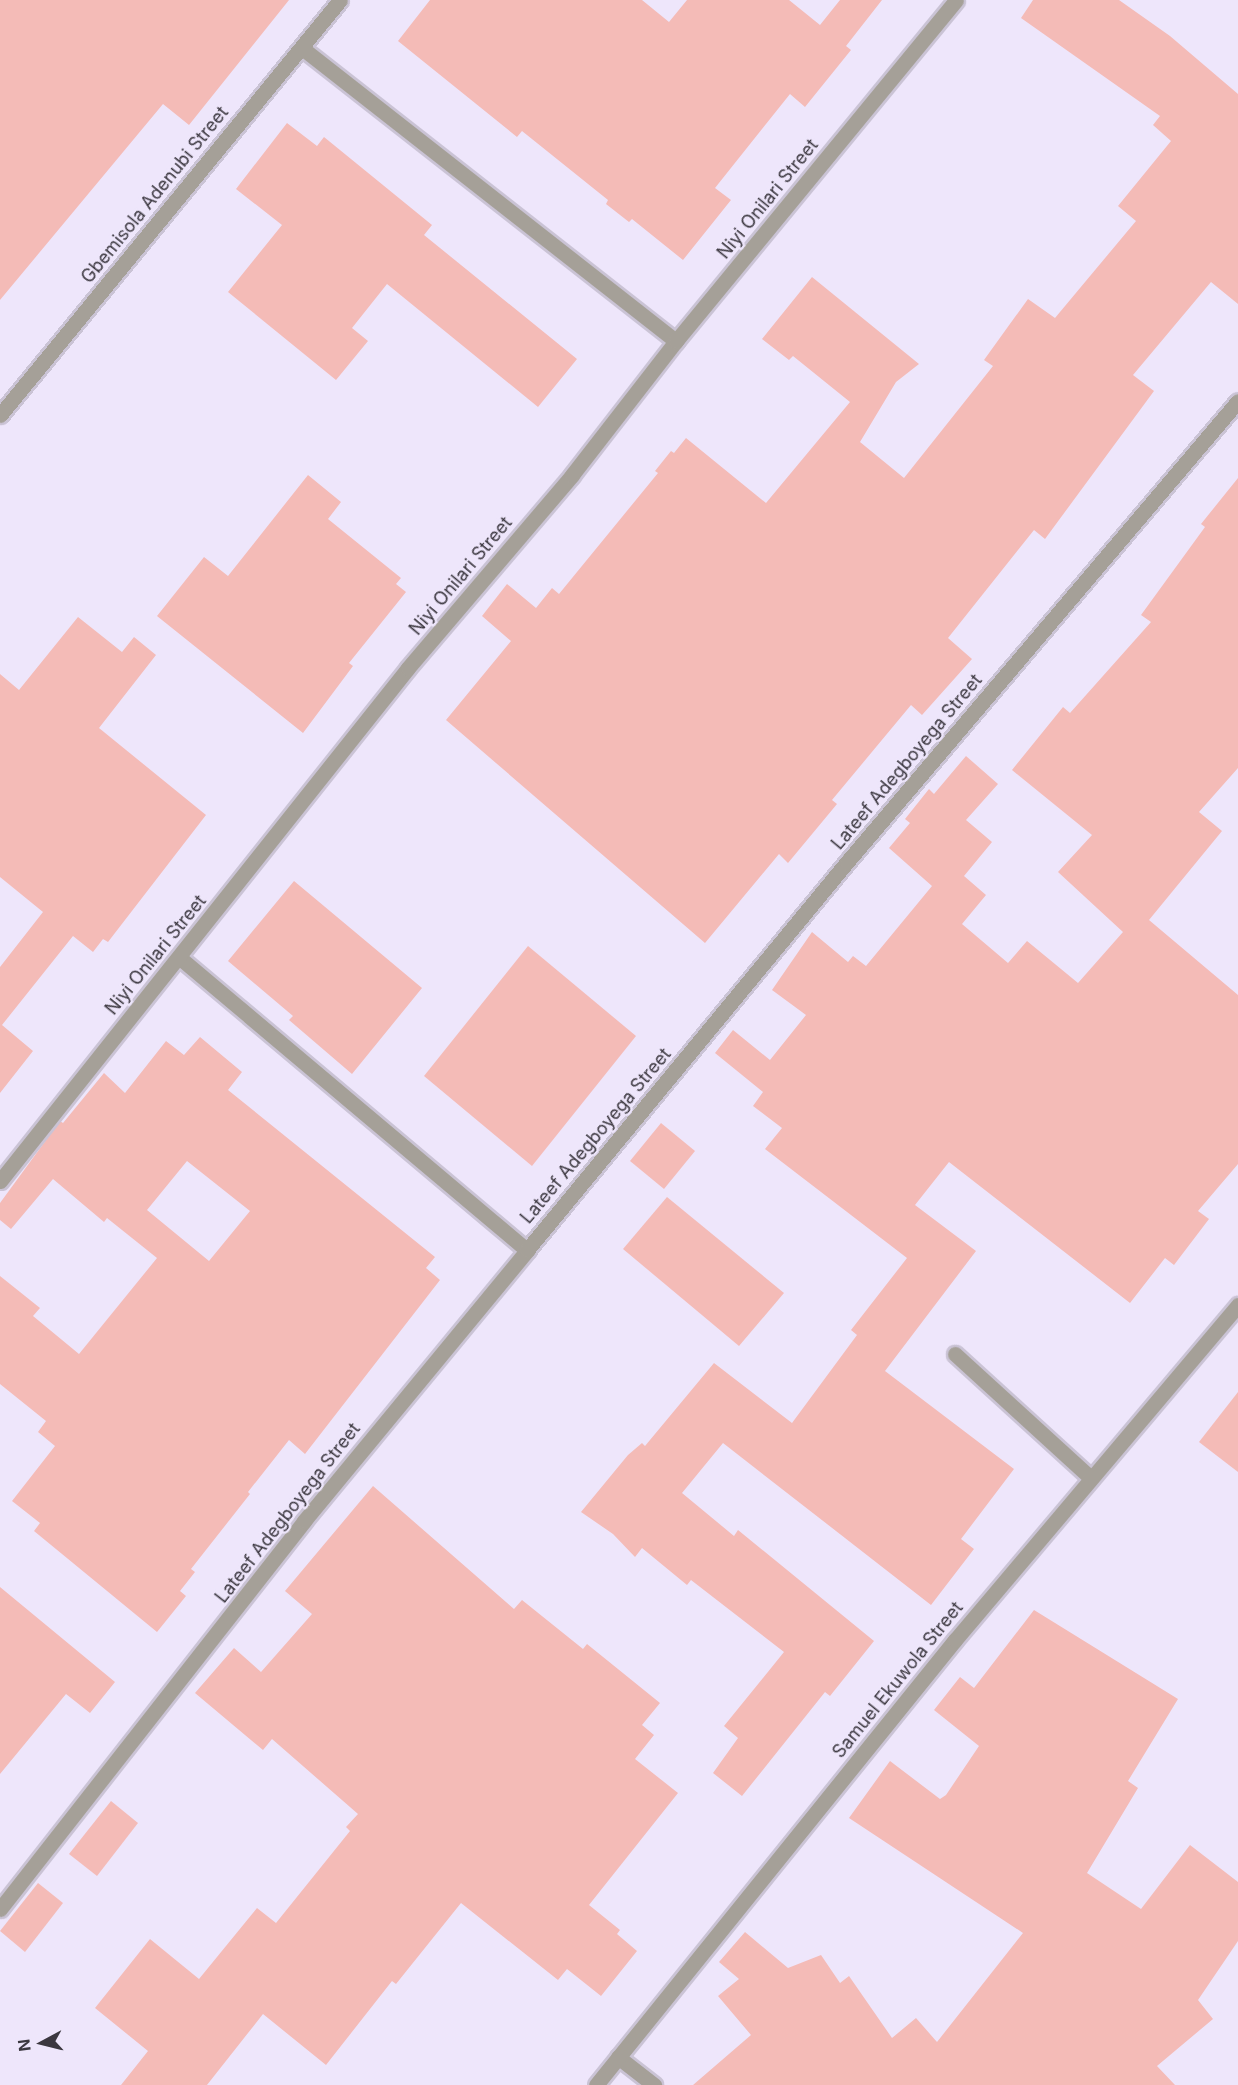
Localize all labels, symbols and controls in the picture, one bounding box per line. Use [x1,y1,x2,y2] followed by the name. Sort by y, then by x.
[77,102,233,288] street label: Gbemisola Adenubi Street
[713,135,823,263] street label: Niyi Onilari Street
[405,512,517,640] street label: Niyi Onilari Street
[827,670,987,854] street label: Lateef Adegboyega Street
[101,891,211,1019] street label: Niyi Onilari Street
[516,1044,676,1228] street label: Lateef Adegboyega Street
[211,1419,365,1607] street label: Lateef Adegboyega Street
[828,1597,968,1763] street label: Samuel Ekuwola Street
[12,2013,72,2073] north arrow
[13,2038,35,2052] text: N

